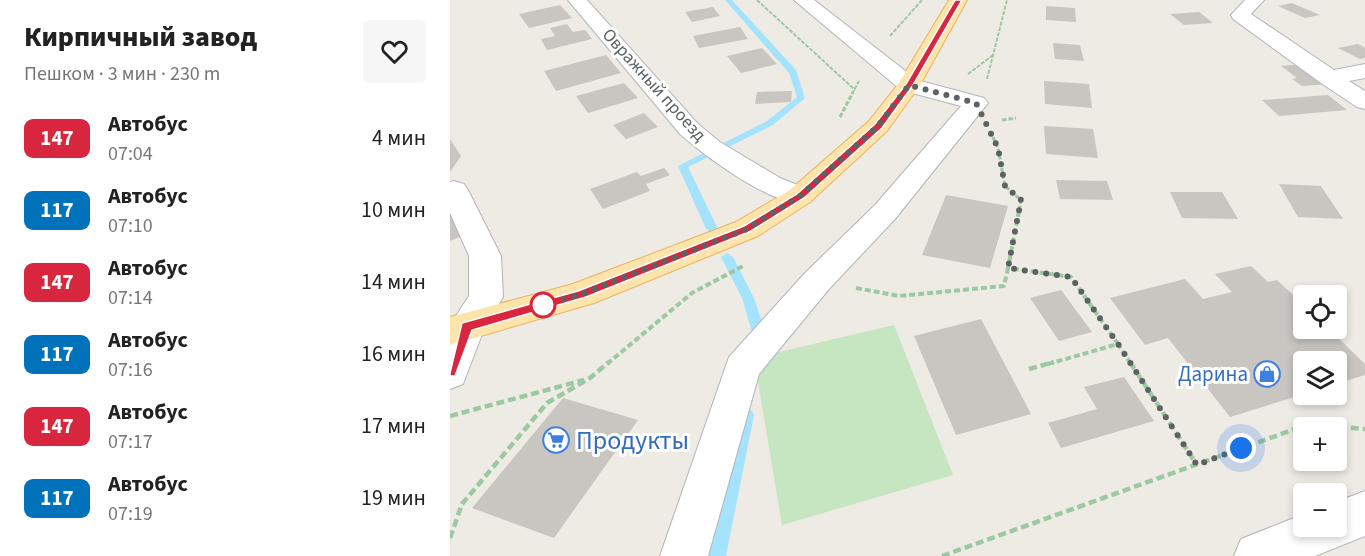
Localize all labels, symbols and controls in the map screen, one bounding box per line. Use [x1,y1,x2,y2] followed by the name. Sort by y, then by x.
[24,17,257,57] text: Кирпичный завод
[363,20,426,83] button: heart
[596,23,712,147] street label: Овражный проезд
[24,60,220,88] text: Пешком · 3 мин · 230 m
[108,108,188,140] text: Автобус
[372,122,426,154] text: 4 мин
[40,123,74,153] text: 147
[108,140,153,168] text: 07:04
[108,180,188,212] text: Автобус
[361,194,426,226] text: 10 мин
[40,195,74,225] text: 117
[108,212,153,240] text: 07:10
[108,252,188,284] text: Автобус
[361,266,426,298] text: 14 мин
[40,267,74,297] text: 147
[108,284,153,312] text: 07:14
[1293,285,1347,537] map controls
[1293,285,1347,339] button: locate
[530,292,556,318] unlabelled marker
[108,324,188,356] text: Автобус
[361,338,426,370] text: 16 мин
[40,339,74,369] text: 117
[1293,351,1347,405] button: layers
[108,356,153,384] text: 07:16
[1178,359,1248,389] place label: Дарина
[1252,359,1282,389] shop icon: Дарина
[108,396,188,428] text: Автобус
[361,410,426,442] text: 17 мин
[40,411,74,441] text: 147
[1293,417,1347,471] button: +
[576,422,689,459] place label: Продукты
[541,425,571,455] supermarket icon: Продукты
[108,428,153,456] text: 07:17
[1226,433,1256,463] your location
[108,468,188,500] text: Автобус
[361,482,426,514] text: 19 мин
[40,483,74,513] text: 117
[1293,483,1347,537] button: −
[108,500,153,528] text: 07:19

